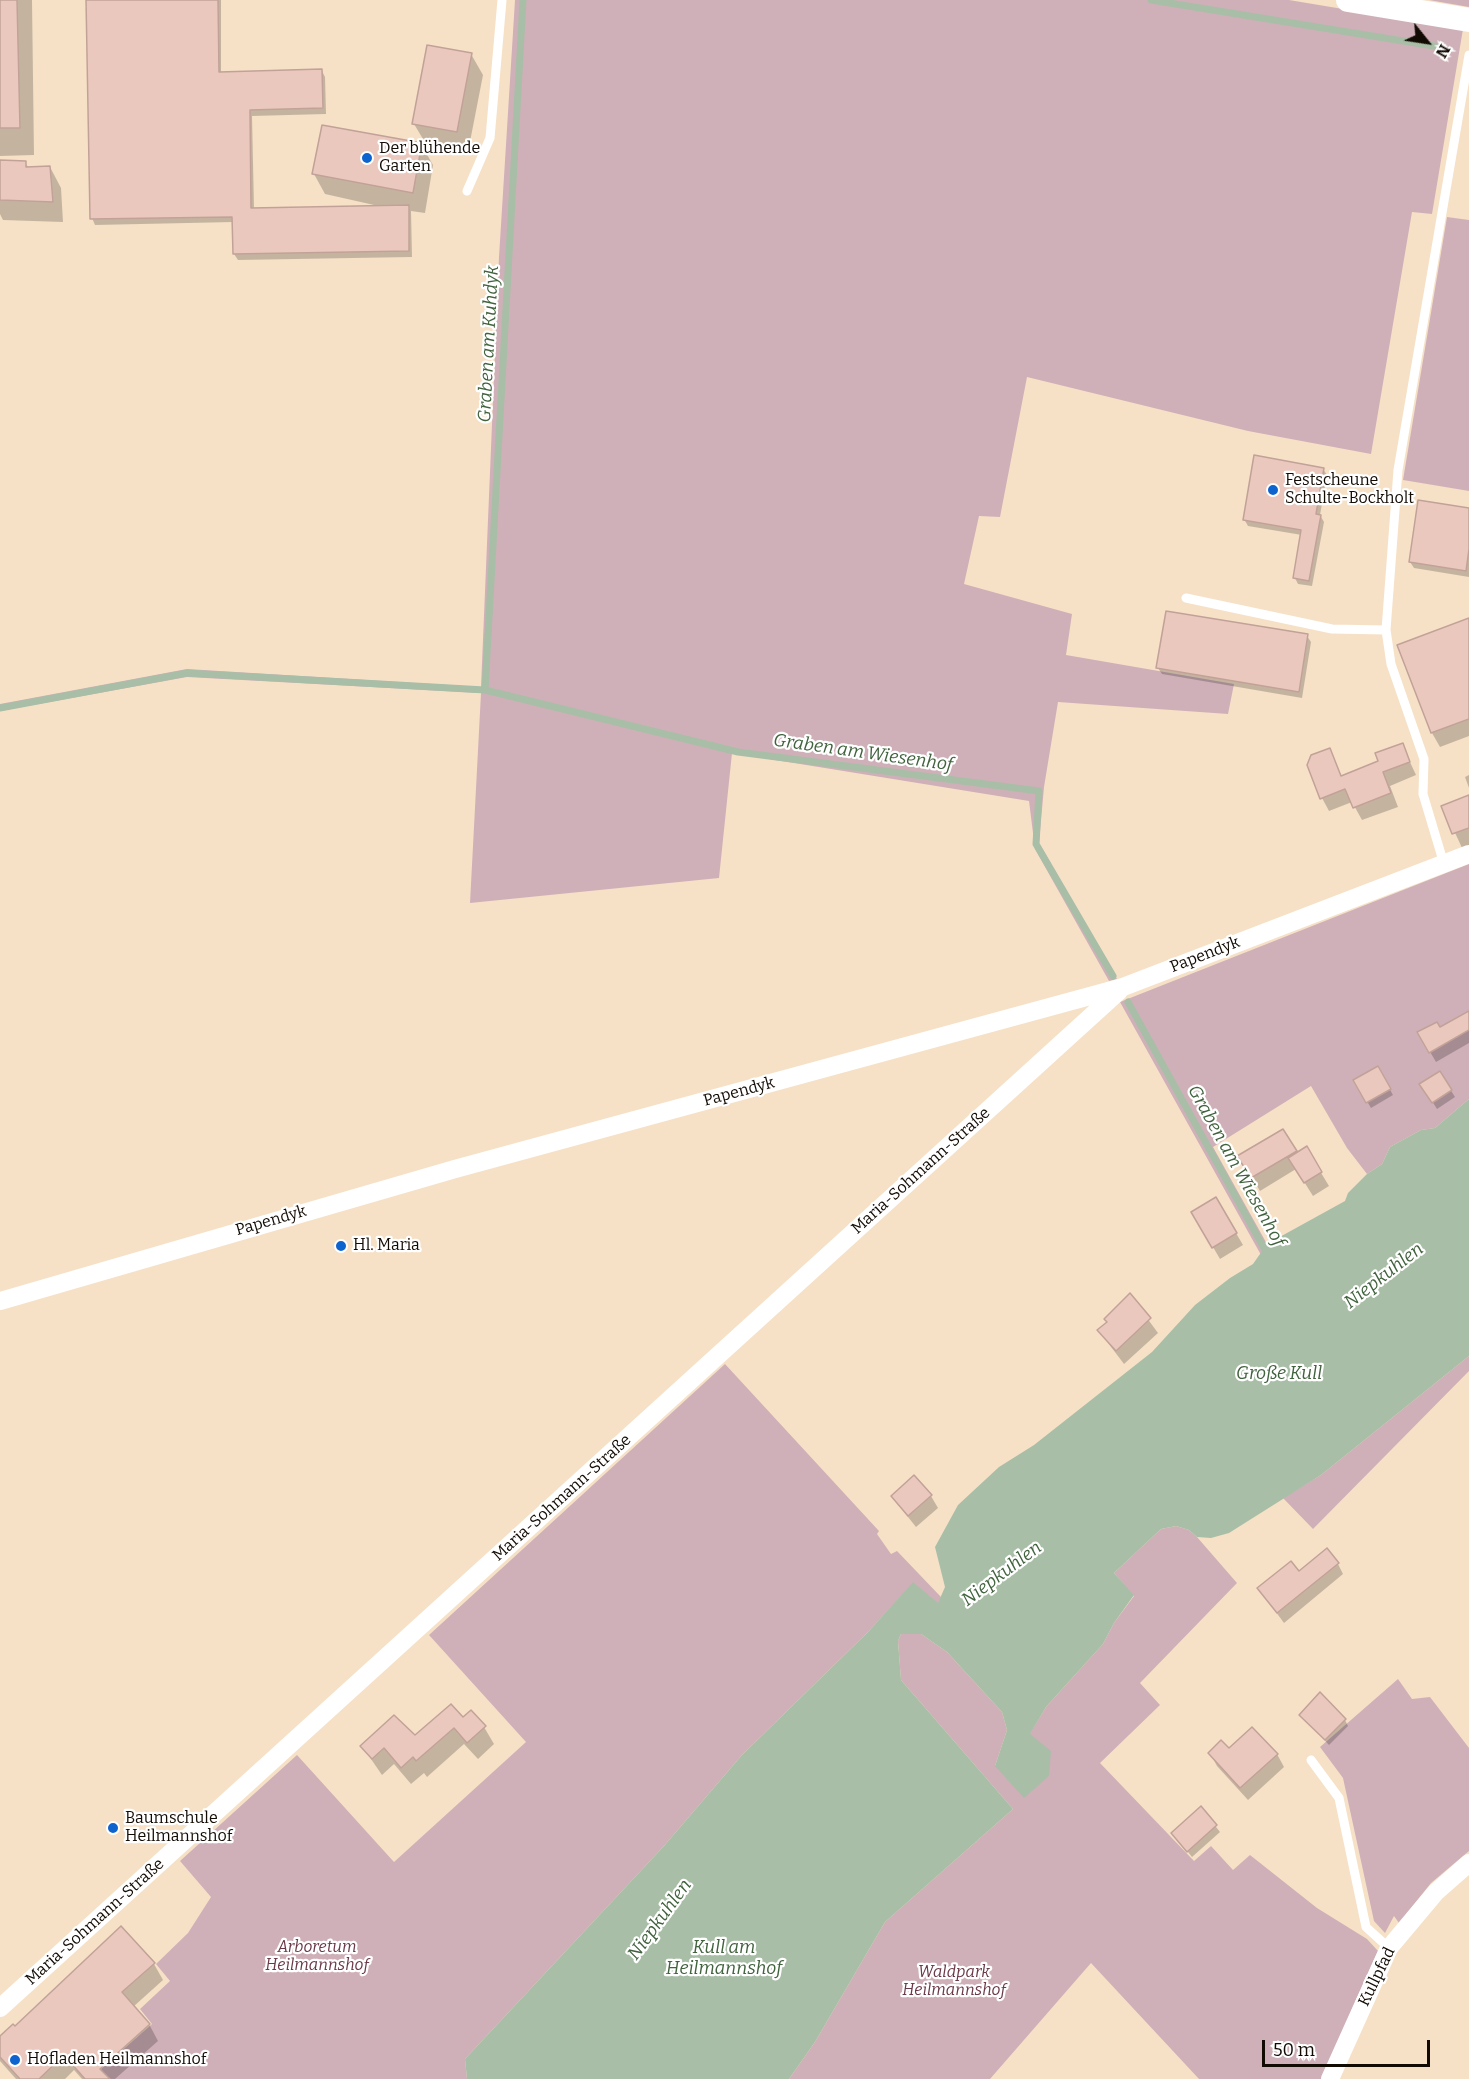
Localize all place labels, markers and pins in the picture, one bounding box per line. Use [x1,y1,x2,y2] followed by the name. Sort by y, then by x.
[379,139,480,177] place label: Der blühende Garten
[360,151,374,165] marker: Der blühende Garten
[1285,471,1414,509] place label: Festscheune Schulte-Bockholt
[1266,483,1280,497] marker: Festscheune Schulte-Bockholt
[353,1236,420,1256] place label: Hl. Maria
[334,1239,348,1253] marker: Hl. Maria
[125,1809,232,1847] place label: Baumschule Heilmannshof
[106,1821,120,1835] marker: Baumschule Heilmannshof
[27,2050,206,2070] place label: Hofladen Heilmannshof
[8,2053,22,2067] marker: Hofladen Heilmannshof

